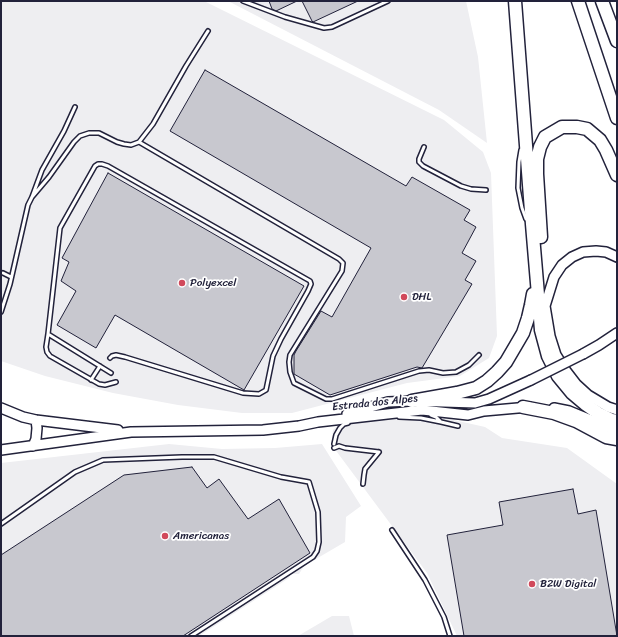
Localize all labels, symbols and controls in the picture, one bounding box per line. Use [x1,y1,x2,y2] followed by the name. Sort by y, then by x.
[190,276,236,290] place label: Polyexcel
[177,278,187,288] marker: Polyexcel
[412,290,431,304] place label: DHL
[399,292,409,302] marker: DHL
[332,392,418,414] street label: Estrada dos Alpes
[173,529,229,543] place label: Americanas
[160,531,170,541] marker: Americanas
[540,577,596,591] place label: B2W Digital
[527,579,537,589] marker: B2W Digital

